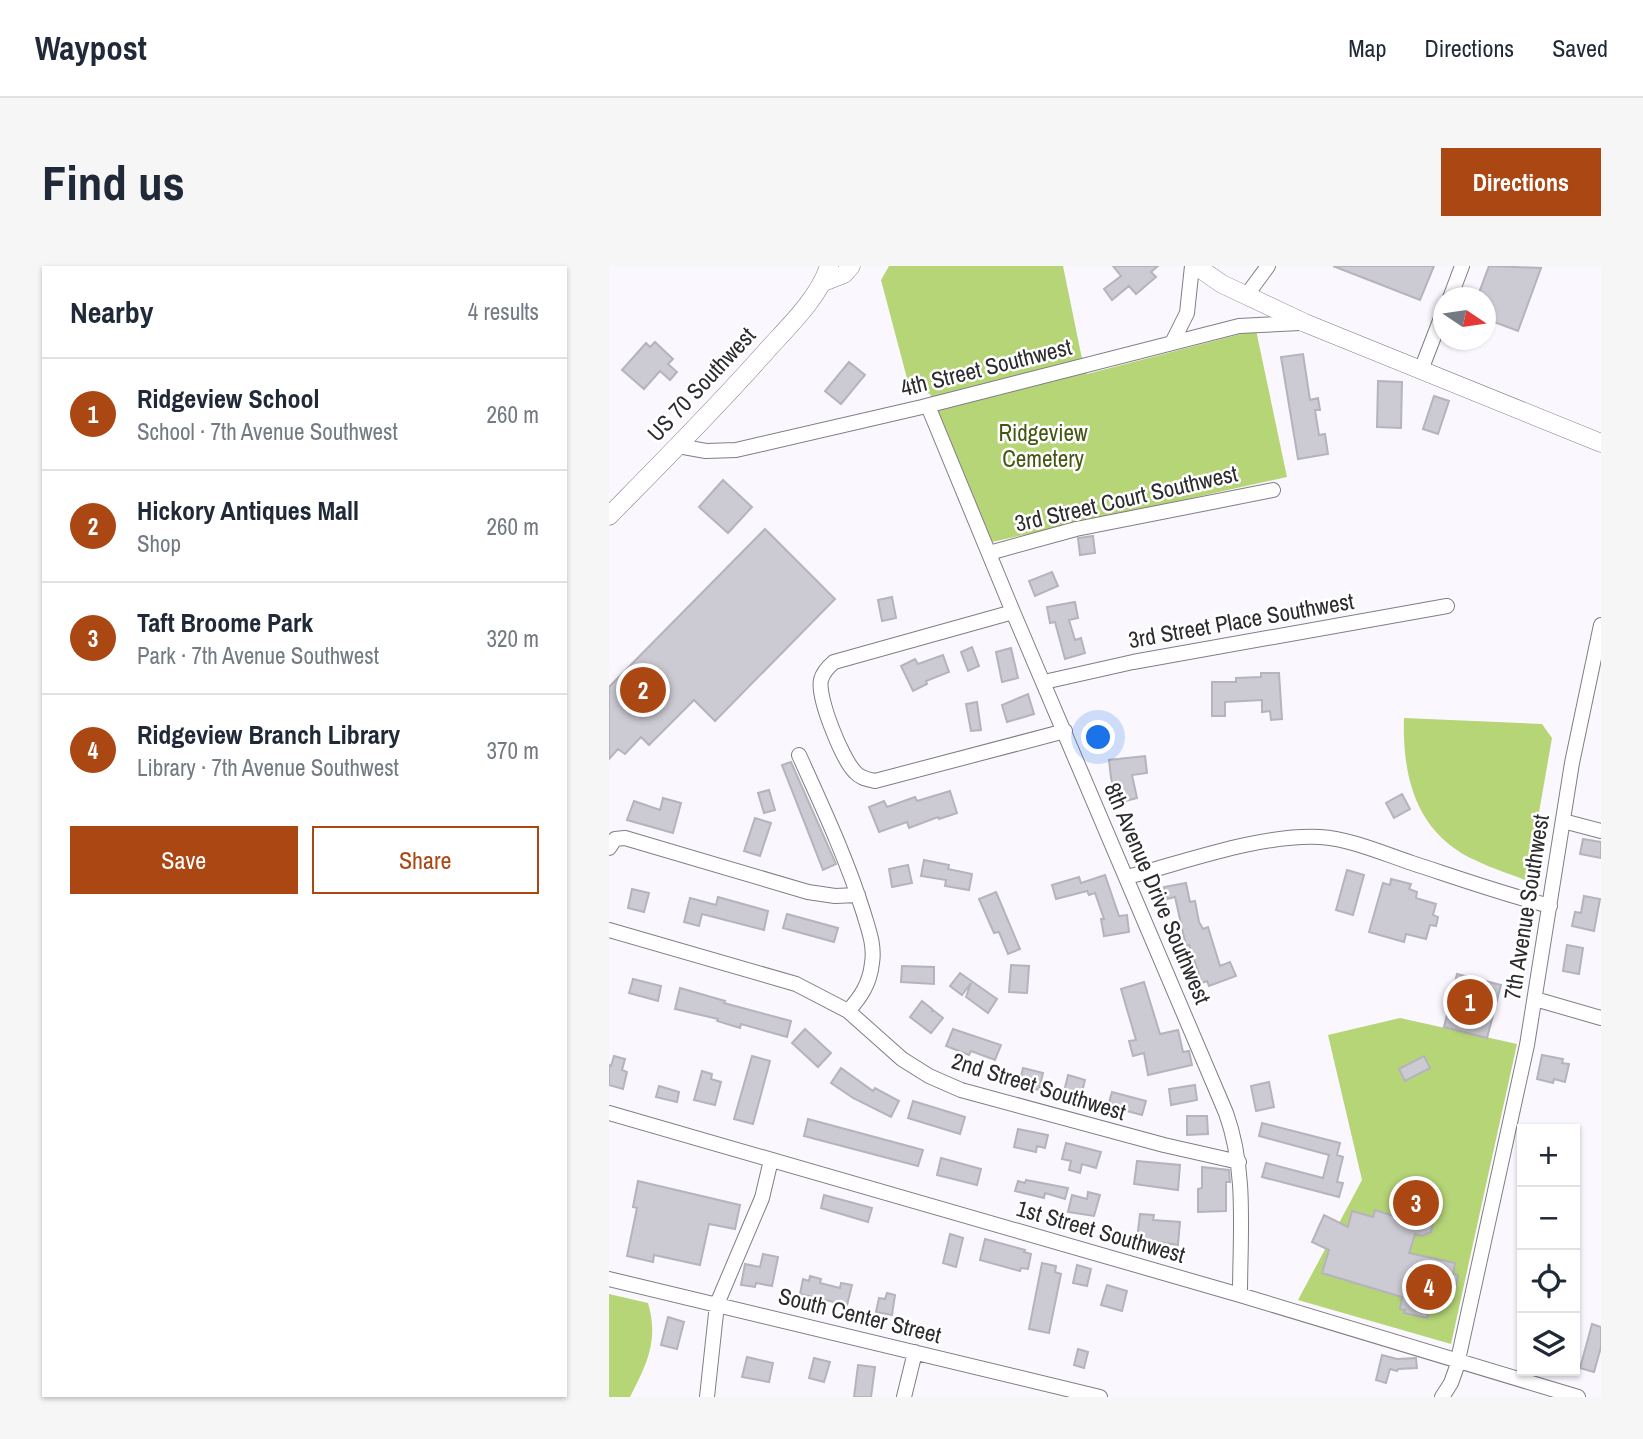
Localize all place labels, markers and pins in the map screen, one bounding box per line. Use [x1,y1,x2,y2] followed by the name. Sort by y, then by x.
[620,664,666,716] pin: 2
[1447,976,1493,1028] pin: 1
[1393,1177,1439,1229] pin: 3
[1406,1261,1452,1313] pin: 4

